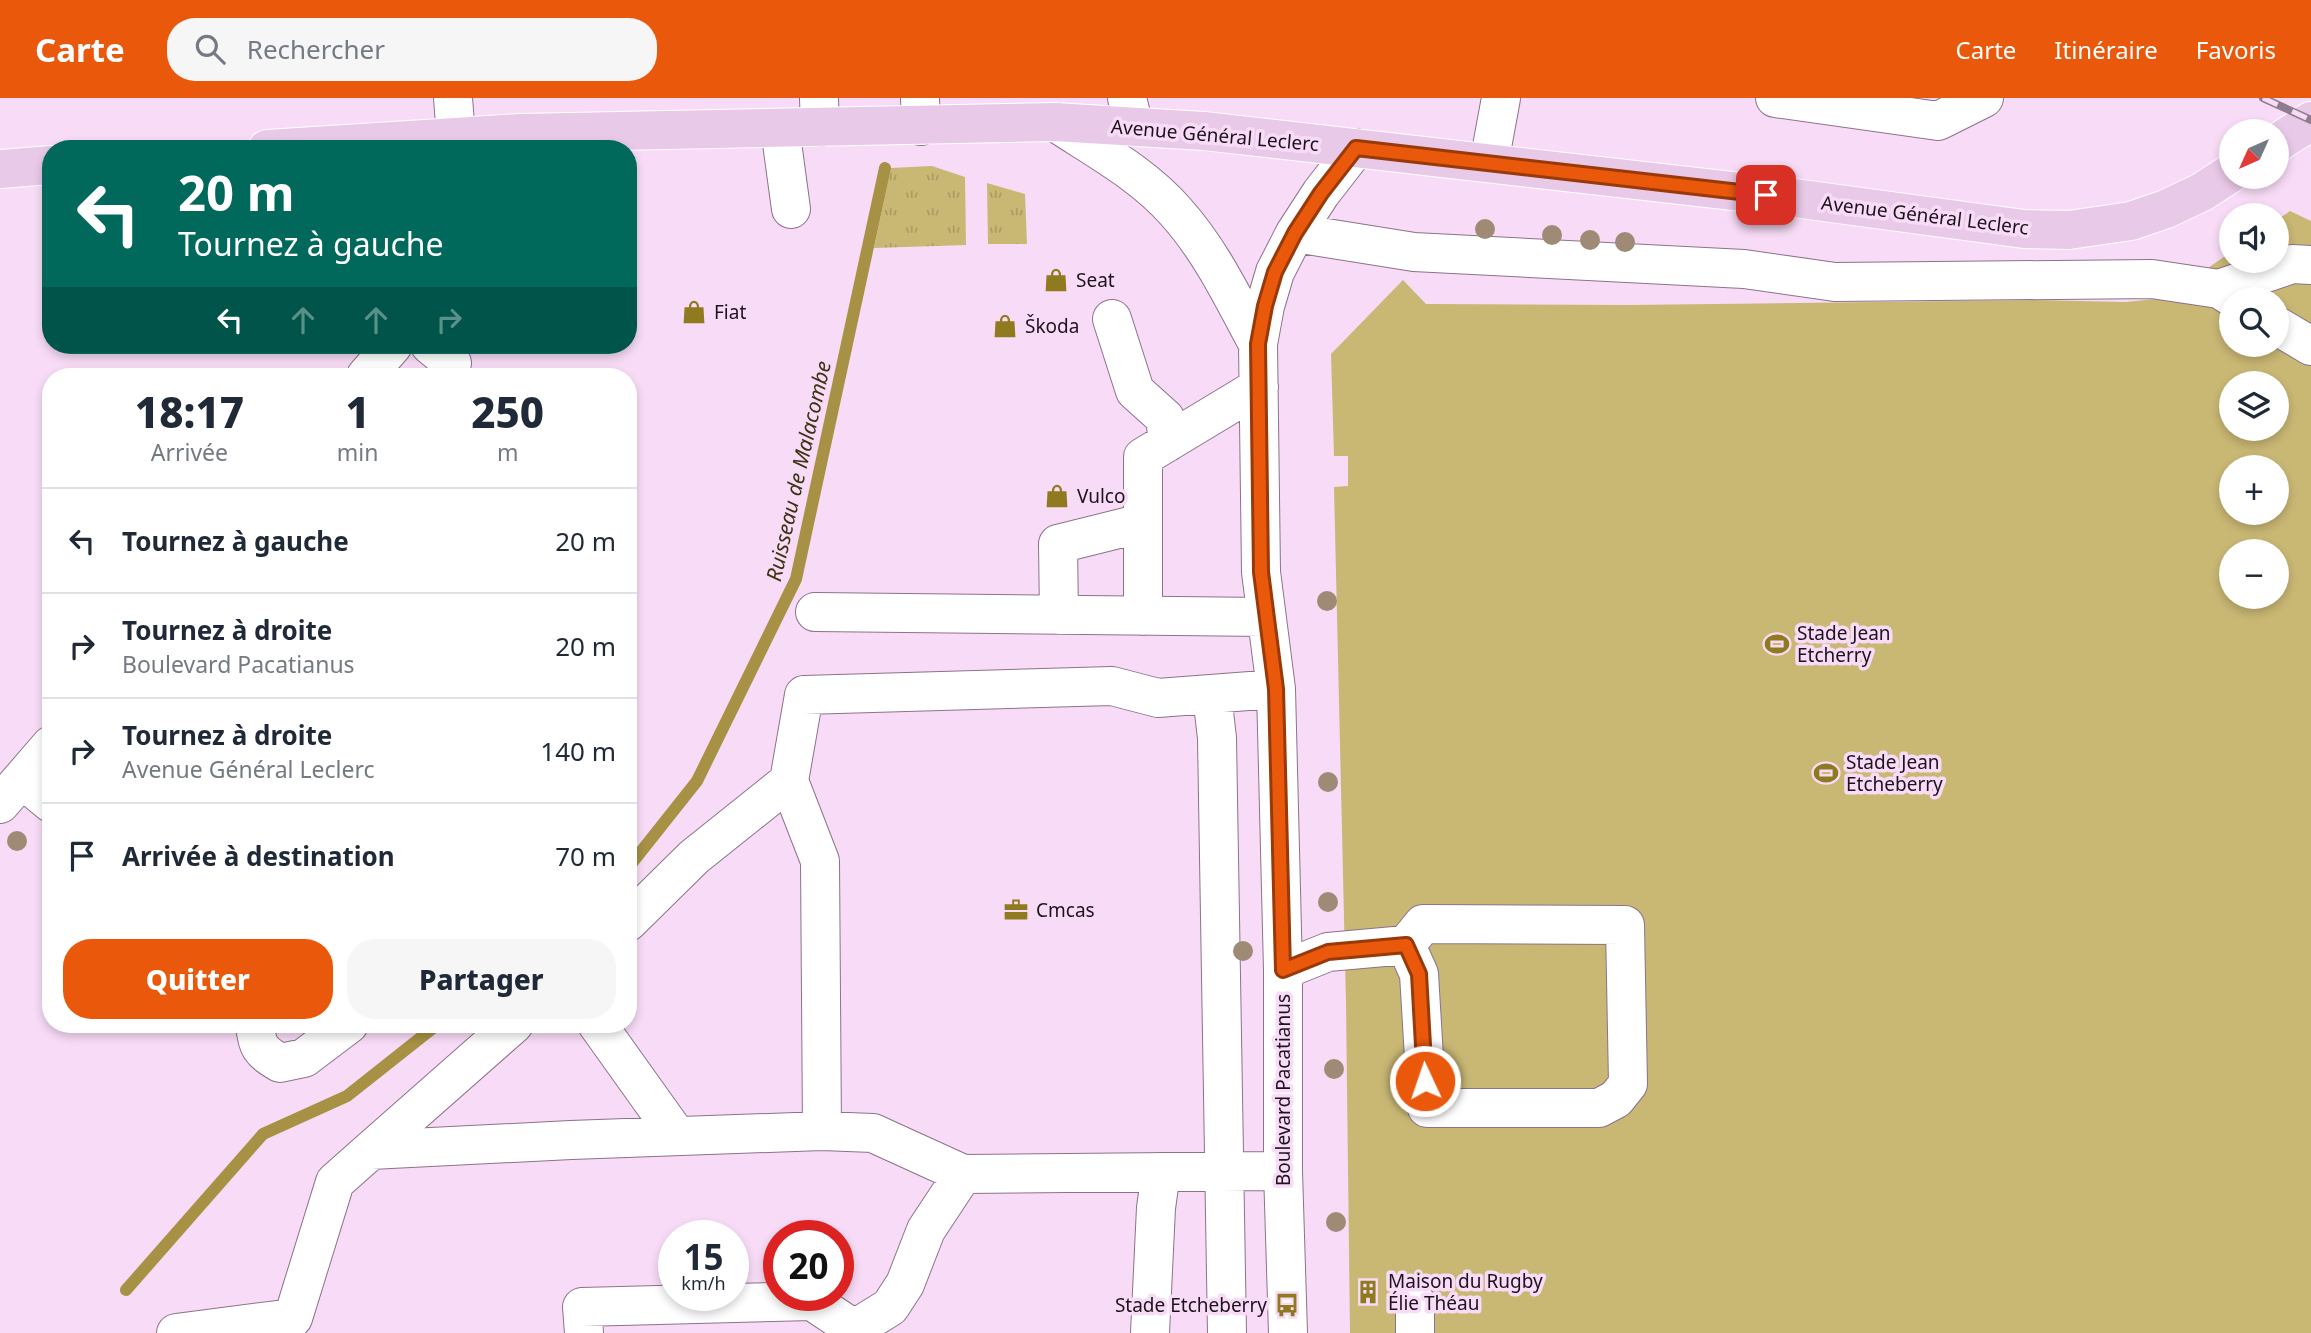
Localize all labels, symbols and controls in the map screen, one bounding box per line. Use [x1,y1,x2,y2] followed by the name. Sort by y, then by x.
[167,18,657,81] search box
[35,27,125,72] text: Carte
[191,30,229,68] icon: search
[247,31,385,67] text: Rechercher
[1956,33,2016,66] text: Carte
[2054,33,2158,66] text: Itinéraire
[2196,33,2276,66] text: Favoris
[1110,113,1320,157] street label: Avenue Général Leclerc
[2219,119,2289,189] north arrow
[2219,119,2289,609] map controls
[178,159,295,225] text: 20 m
[1736,165,1796,225] pin
[63,168,154,259] icon: left
[1747,176,1785,214] icon: arrive
[1820,189,2030,241] street label: Avenue Général Leclerc
[2219,203,2289,273] button: sound
[178,222,444,265] text: Tournez à gauche
[1042,266,1070,294] shop icon: Seat
[1076,267,1115,293] place label: Seat
[2219,287,2289,357] button: search
[680,298,708,326] shop icon: Fiat
[714,299,746,325] place label: Fiat
[211,301,249,339] icon: left
[284,301,322,339] icon: ahead
[357,301,395,339] icon: ahead
[430,301,468,339] icon: right
[991,312,1019,340] shop icon: Škoda
[1025,313,1079,339] place label: Škoda
[759,358,837,584] water label: Ruisseau de Malacombe
[2219,371,2289,441] button: layers
[135,383,244,440] text: 18:17
[345,383,370,440] text: 1
[471,383,544,440] text: 250
[151,436,228,468] text: Arrivée
[337,436,378,468] text: min
[497,436,518,468] text: m
[2219,455,2289,525] button: +
[1043,482,1071,510] shop icon: Vulco
[1077,483,1125,509] place label: Vulco
[63,522,101,560] icon: left
[122,523,349,559] text: Tournez à gauche
[555,523,616,559] text: 20 m
[2219,539,2289,609] button: −
[122,612,332,648] text: Tournez à droite
[1797,620,1891,668] place label: Stade Jean Etcherry
[63,627,101,665] icon: right
[555,628,616,664] text: 20 m
[1763,630,1791,658] sports icon: Stade Jean Etcherry
[122,648,355,680] text: Boulevard Pacatianus
[122,717,332,753] text: Tournez à droite
[63,732,101,770] icon: right
[540,733,616,769] text: 140 m
[1846,749,1943,797] place label: Stade Jean Etcheberry
[122,753,375,785] text: Avenue Général Leclerc
[1812,759,1840,787] sports icon: Stade Jean Etcheberry
[63,837,101,875] icon: arrive
[122,838,395,874] text: Arrivée à destination
[555,838,616,874] text: 70 m
[1002,896,1030,924] office icon: Cmcas
[1036,897,1095,923] place label: Cmcas
[63,939,333,1019] button: Quitter
[347,939,616,1019] button: Partager
[1270,994,1296,1186] street label: Boulevard Pacatianus
[1388,1044,1462,1118] position arrow
[763,1220,854,1311] speed limit sign: 20
[683,1233,724,1280] text: 15
[1388,1268,1543,1316] place label: Maison du Rugby Élie Théau
[681,1271,726,1295] text: km/h
[1354,1278,1382,1306] building icon: Maison du Rugby Élie Théau
[1273,1291,1301,1319] bus stop icon: Stade Etcheberry
[1115,1292,1267,1318] place label: Stade Etcheberry

